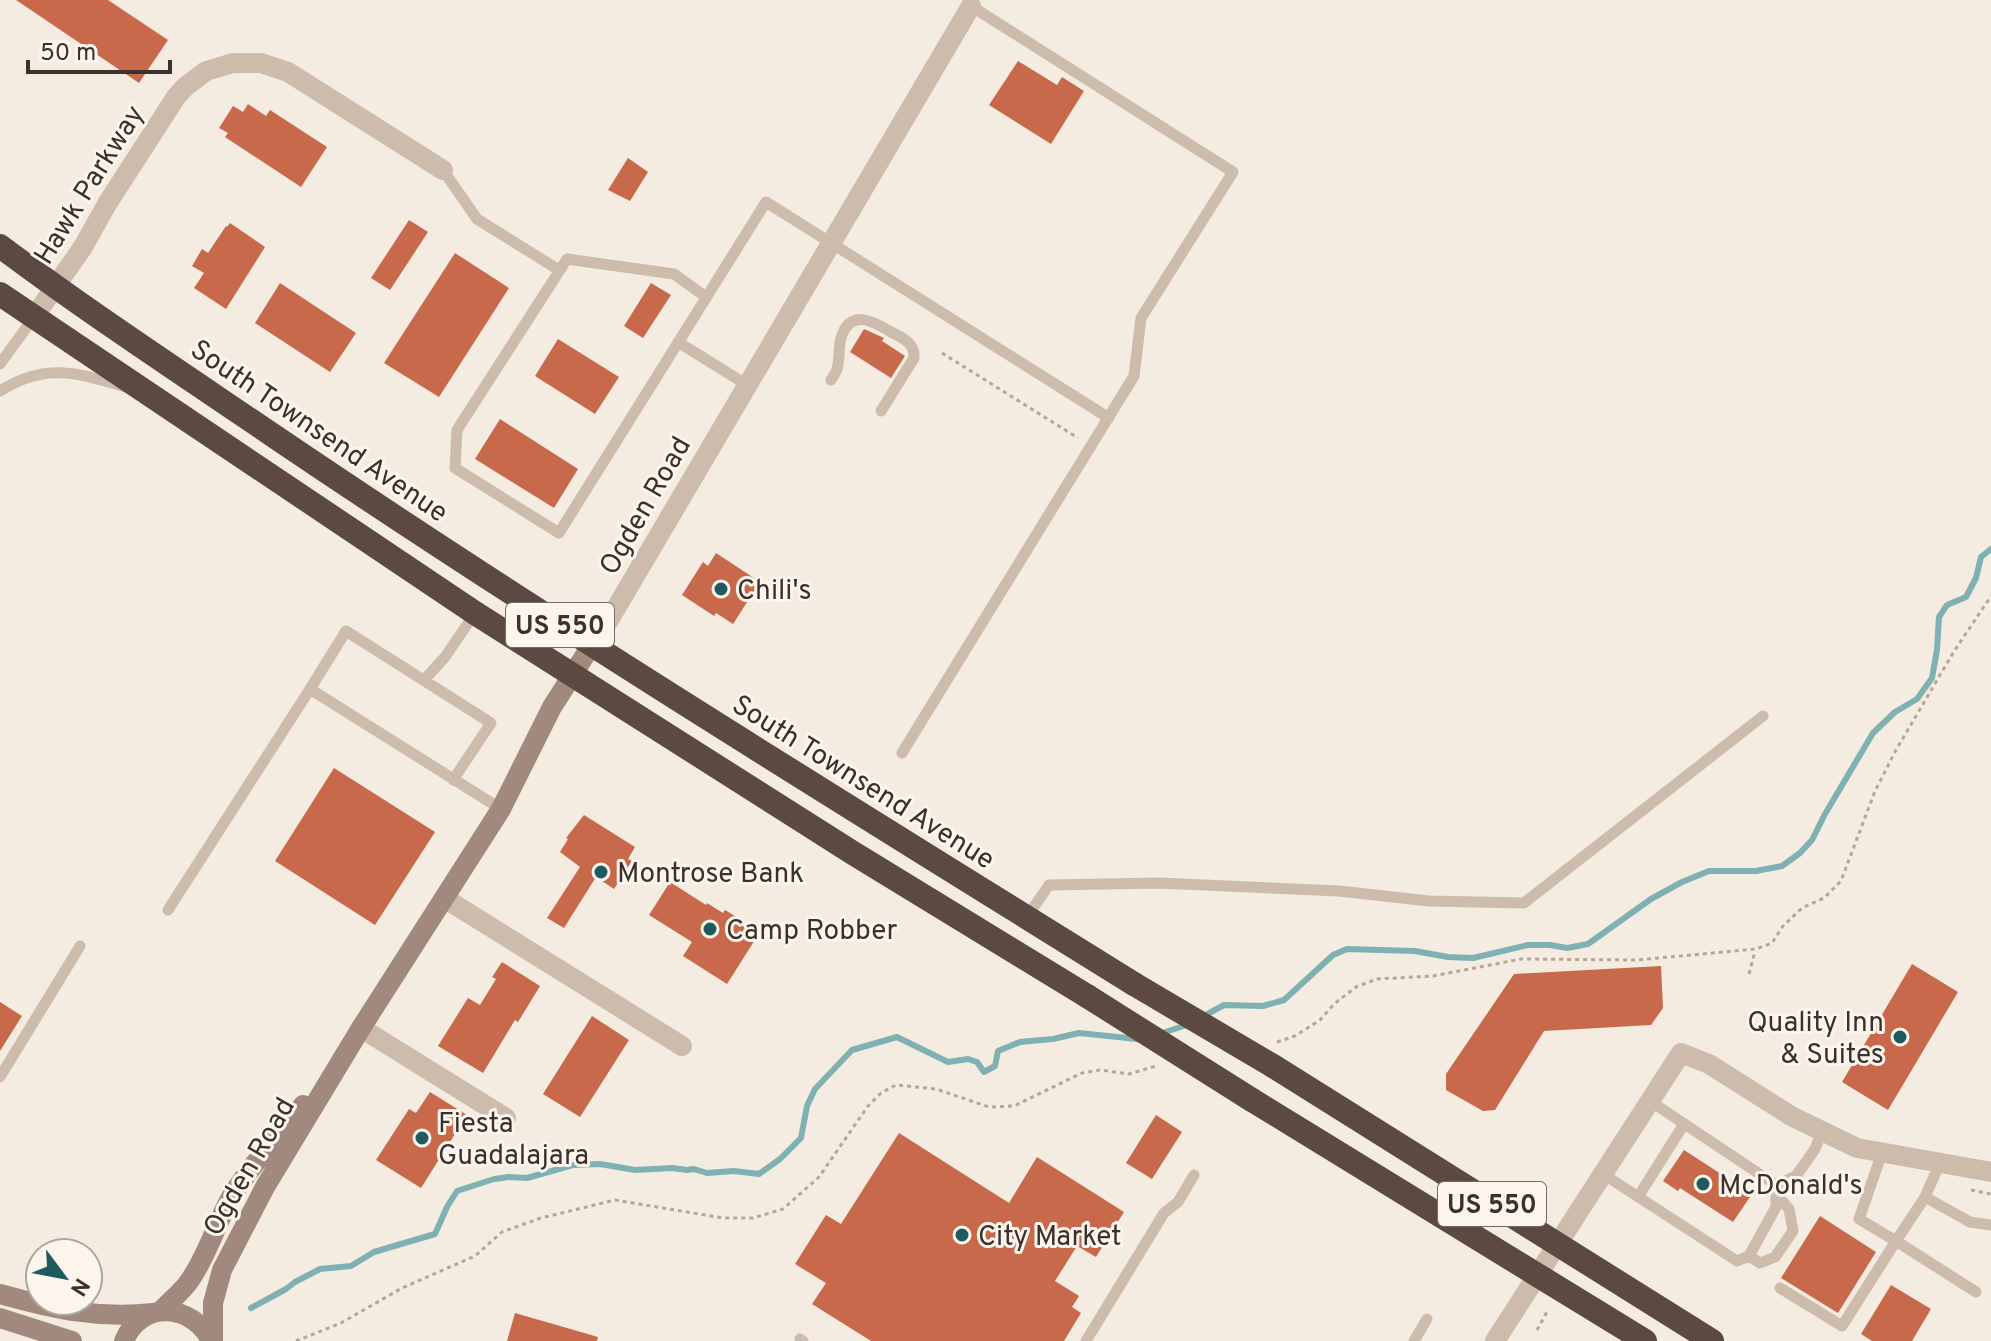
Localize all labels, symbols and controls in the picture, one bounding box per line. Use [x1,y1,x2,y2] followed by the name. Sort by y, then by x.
[28,24,170,74] scale bar
[40,39,96,69] text: 50 m
[27,99,154,272] street label: Hawk Parkway
[183,333,454,532] street label: South Townsend Avenue
[593,431,701,582] street label: Ogden Road
[737,574,812,610] place label: Chili's
[712,580,730,598] marker: Chili's
[506,603,614,647] road number: US 550
[724,688,1000,879] street label: South Townsend Avenue
[617,857,804,893] place label: Montrose Bank
[592,863,610,881] marker: Montrose Bank
[726,914,897,950] place label: Camp Robber
[701,920,719,938] marker: Camp Robber
[1747,1006,1884,1074] place label: Quality Inn & Suites
[1891,1028,1909,1046] marker: Quality Inn & Suites
[197,1092,305,1243] street label: Ogden Road
[438,1107,589,1175] place label: Fiesta Guadalajara
[413,1129,431,1147] marker: Fiesta Guadalajara
[1719,1169,1863,1205] place label: McDonald's
[1694,1175,1712,1193] marker: McDonald's
[1438,1182,1546,1226] road number: US 550
[978,1220,1122,1256] place label: City Market
[953,1226,971,1244] marker: City Market
[24,1237,104,1317] north arrow
[63,1272,94,1300] text: N

